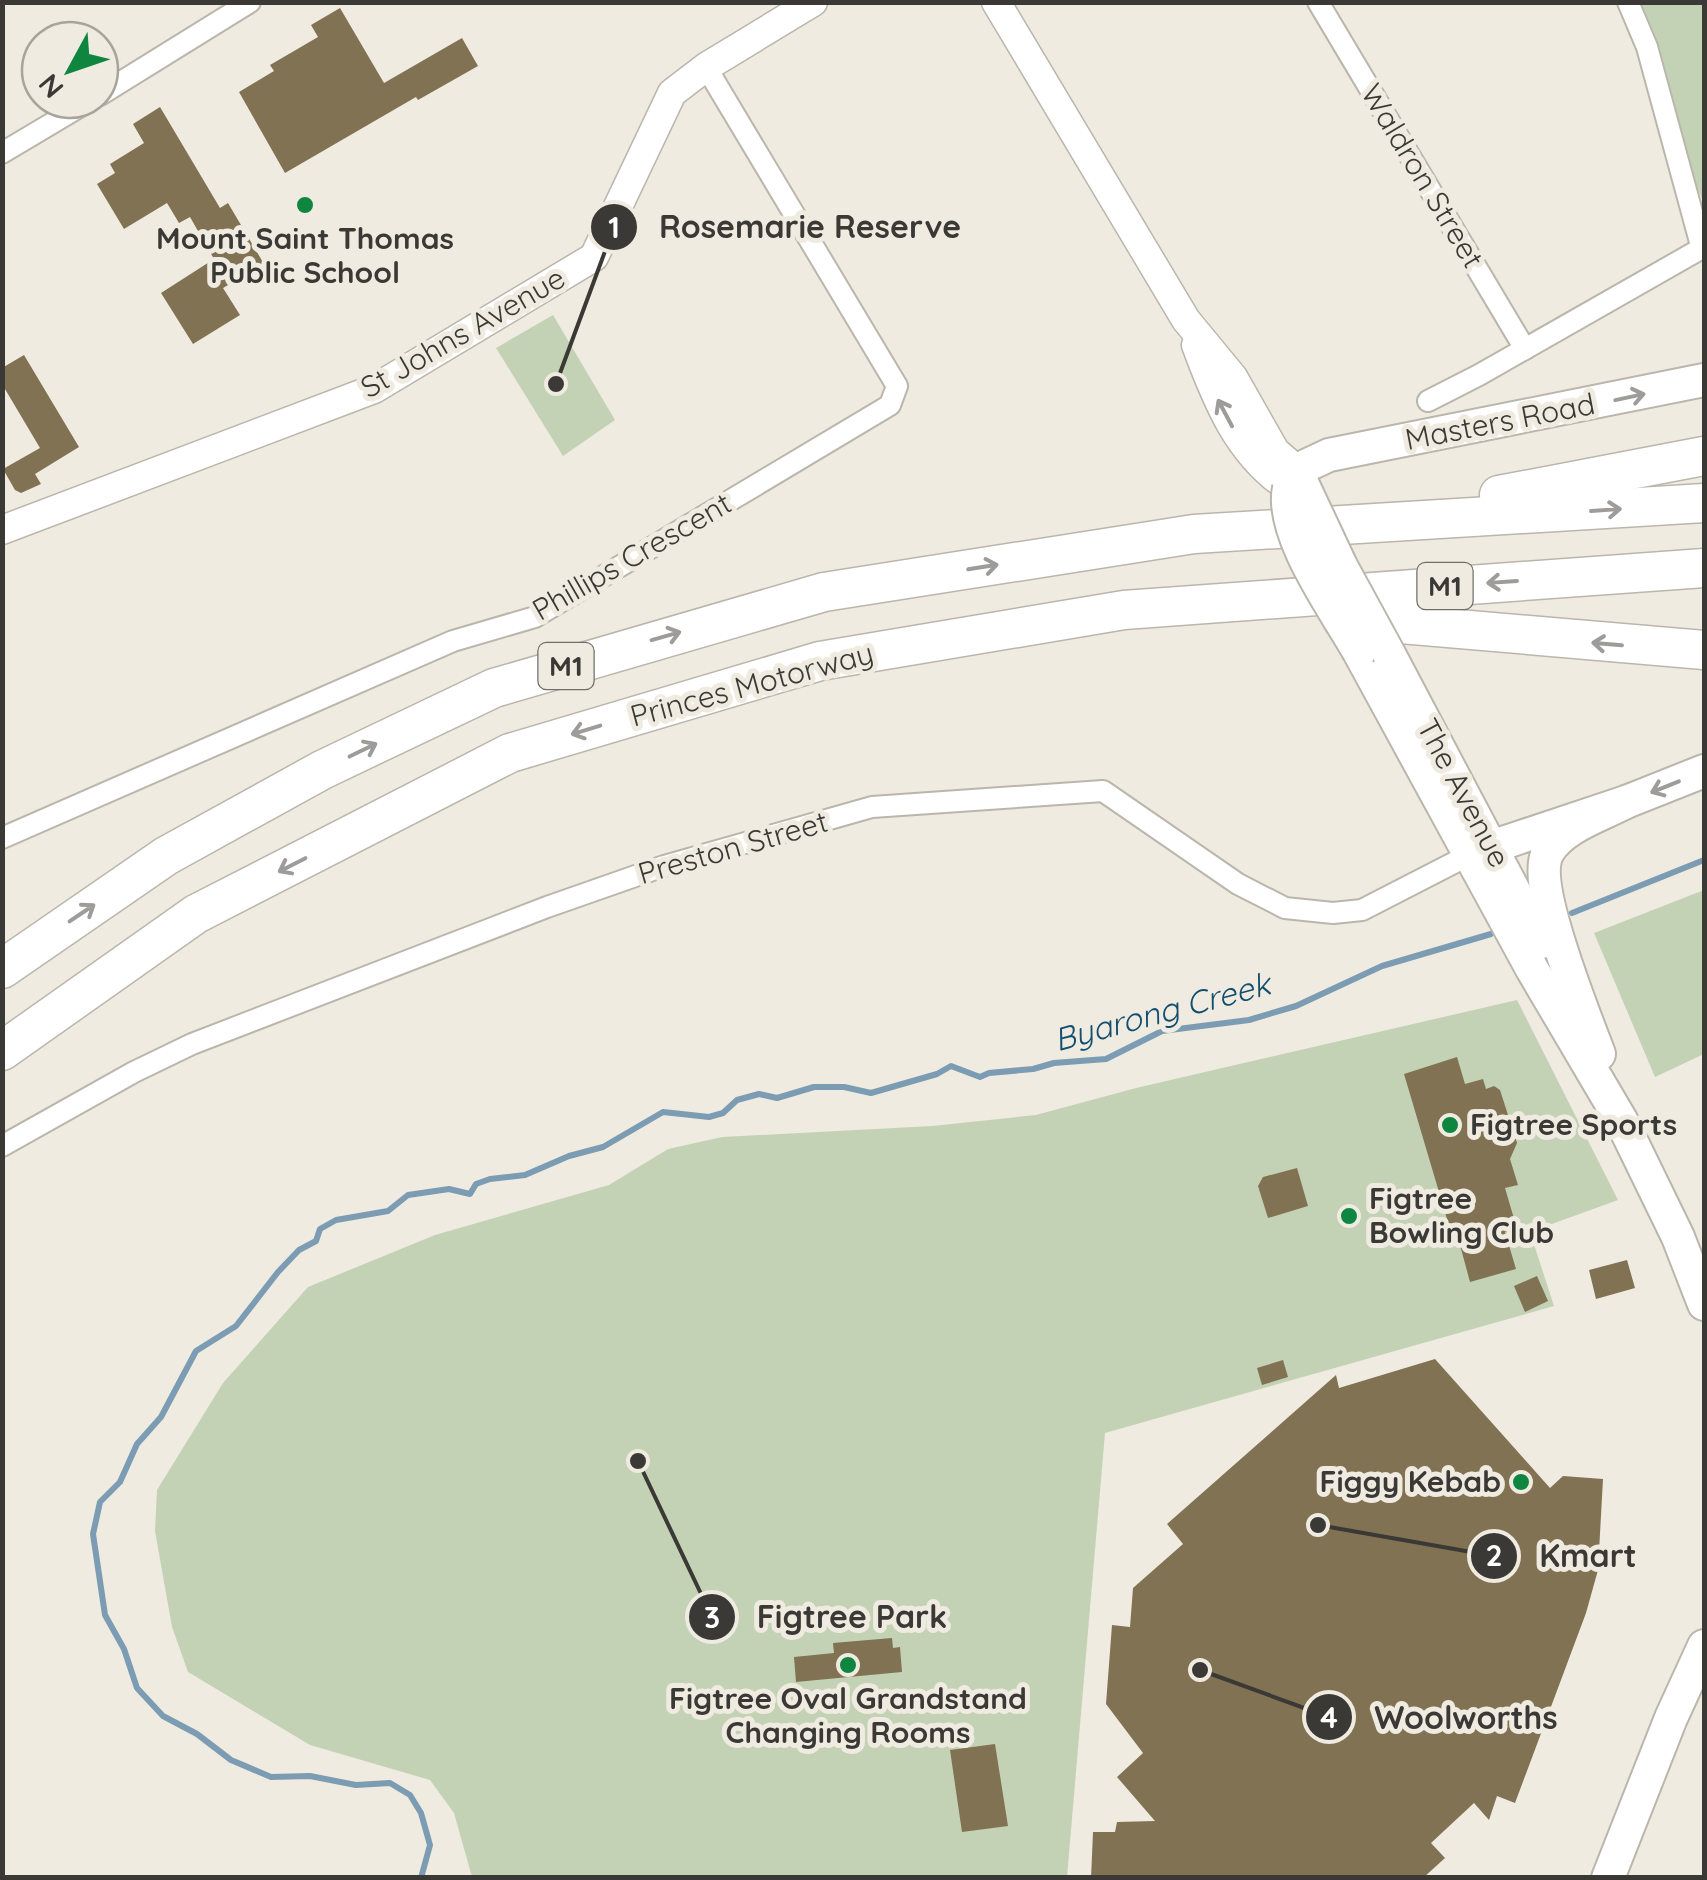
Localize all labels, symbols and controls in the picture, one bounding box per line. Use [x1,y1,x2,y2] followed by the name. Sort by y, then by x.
[20,20,120,120] north arrow
[30,67,70,106] text: N
[1353,76,1493,275] street label: Waldron Street
[294,194,316,216] marker: Mount Saint Thomas Public School
[589,196,981,258] callout: Rosemarie Reserve
[659,206,961,246] text: Rosemarie Reserve
[608,208,620,246] text: 1
[156,219,454,291] place label: Mount Saint Thomas Public School
[354,258,571,406] street label: St Johns Avenue
[1402,384,1598,458] street label: Masters Road
[1614,386,1646,405] one-way arrow
[1215,398,1234,428] one-way arrow
[525,484,738,628] street label: Phillips Crescent
[1589,500,1621,519] one-way arrow
[966,557,999,576] one-way arrow
[1418,563,1472,609] road number: M1
[1487,573,1519,592] one-way arrow
[650,626,681,644] one-way arrow
[626,633,877,735] street label: Princes Motorway
[1592,634,1624,653] one-way arrow
[538,643,594,689] road number: M1
[1409,712,1519,873] street label: The Avenue
[571,722,603,740] one-way arrow
[347,740,377,759] one-way arrow
[1651,779,1681,797] one-way arrow
[634,802,832,892] street label: Preston Street
[277,856,307,875] one-way arrow
[67,903,95,924] one-way arrow
[1049,962,1277,1059] water label: Byarong Creek
[1470,1105,1677,1143] place label: Figtree Sports
[1439,1114,1461,1136] marker: Figtree Sports
[1369,1179,1554,1251] place label: Figtree Bowling Club
[1338,1205,1360,1227] marker: Figtree Bowling Club
[1320,1462,1501,1500] place label: Figgy Kebab
[1510,1471,1532,1493] marker: Figgy Kebab
[1469,1525,1657,1587] callout: Kmart
[1539,1535,1637,1575] text: Kmart
[1485,1536,1503,1574] text: 2
[687,1586,968,1648] callout: Figtree Park
[757,1596,947,1636] text: Figtree Park
[704,1598,720,1636] text: 3
[837,1654,859,1676] marker: Figtree Oval Grandstand Changing Rooms
[669,1679,1027,1751] place label: Figtree Oval Grandstand Changing Rooms
[1304,1686,1577,1748] callout: Woolworths
[1374,1697,1558,1737] text: Woolworths
[1320,1698,1338,1736] text: 4

